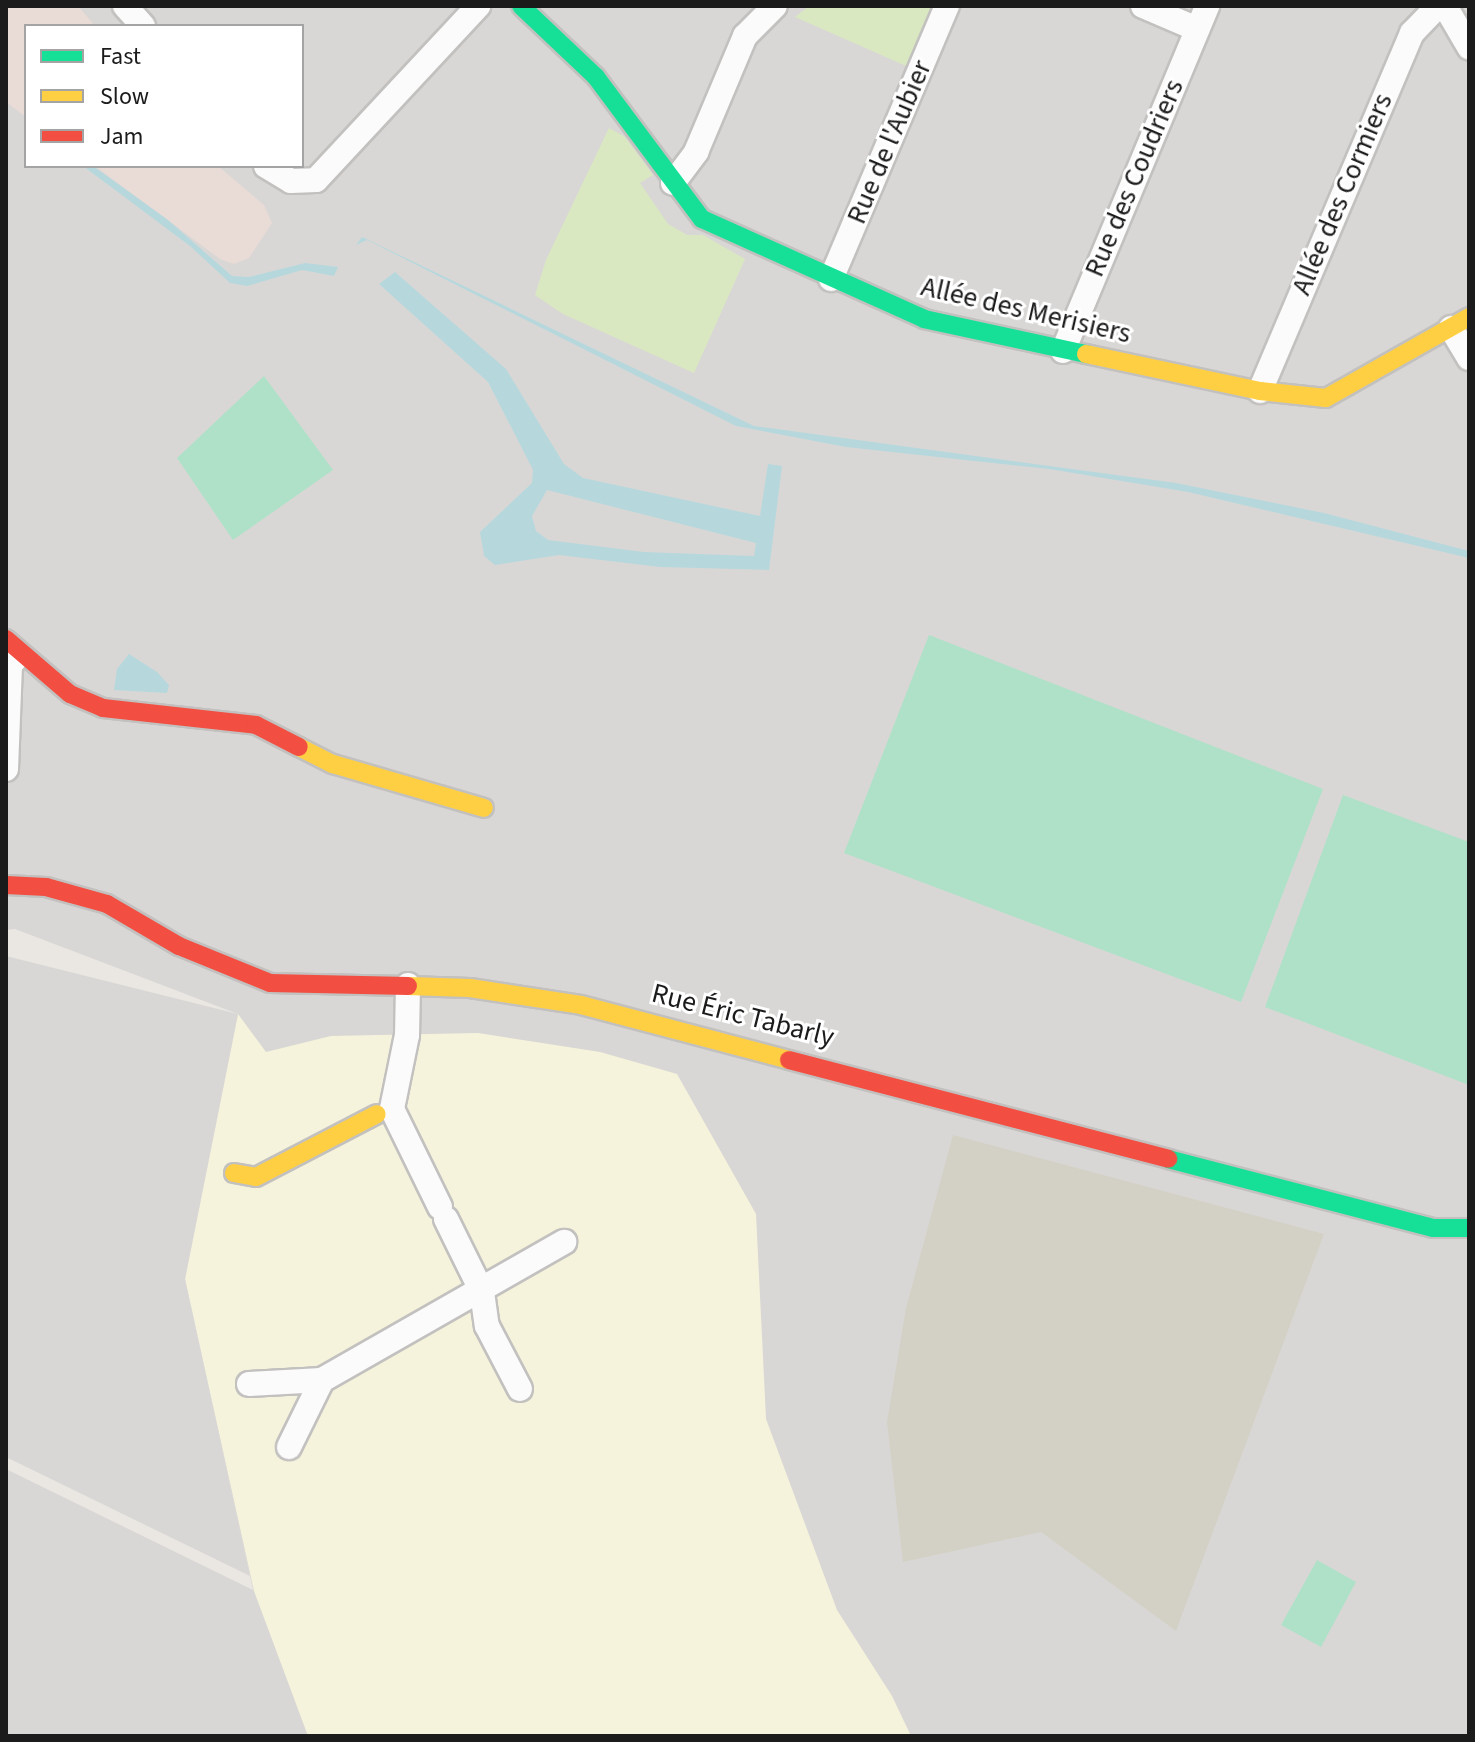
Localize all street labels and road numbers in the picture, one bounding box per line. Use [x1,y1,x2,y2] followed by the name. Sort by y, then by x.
[839,55,939,229] street label: Rue de l'Aubier
[1077,74,1191,282] street label: Rue des Coudriers
[1284,88,1400,300] street label: Allée des Cormiers
[918,270,1134,350] street label: Allée des Merisiers
[648,976,838,1054] street label: Rue Éric Tabarly

